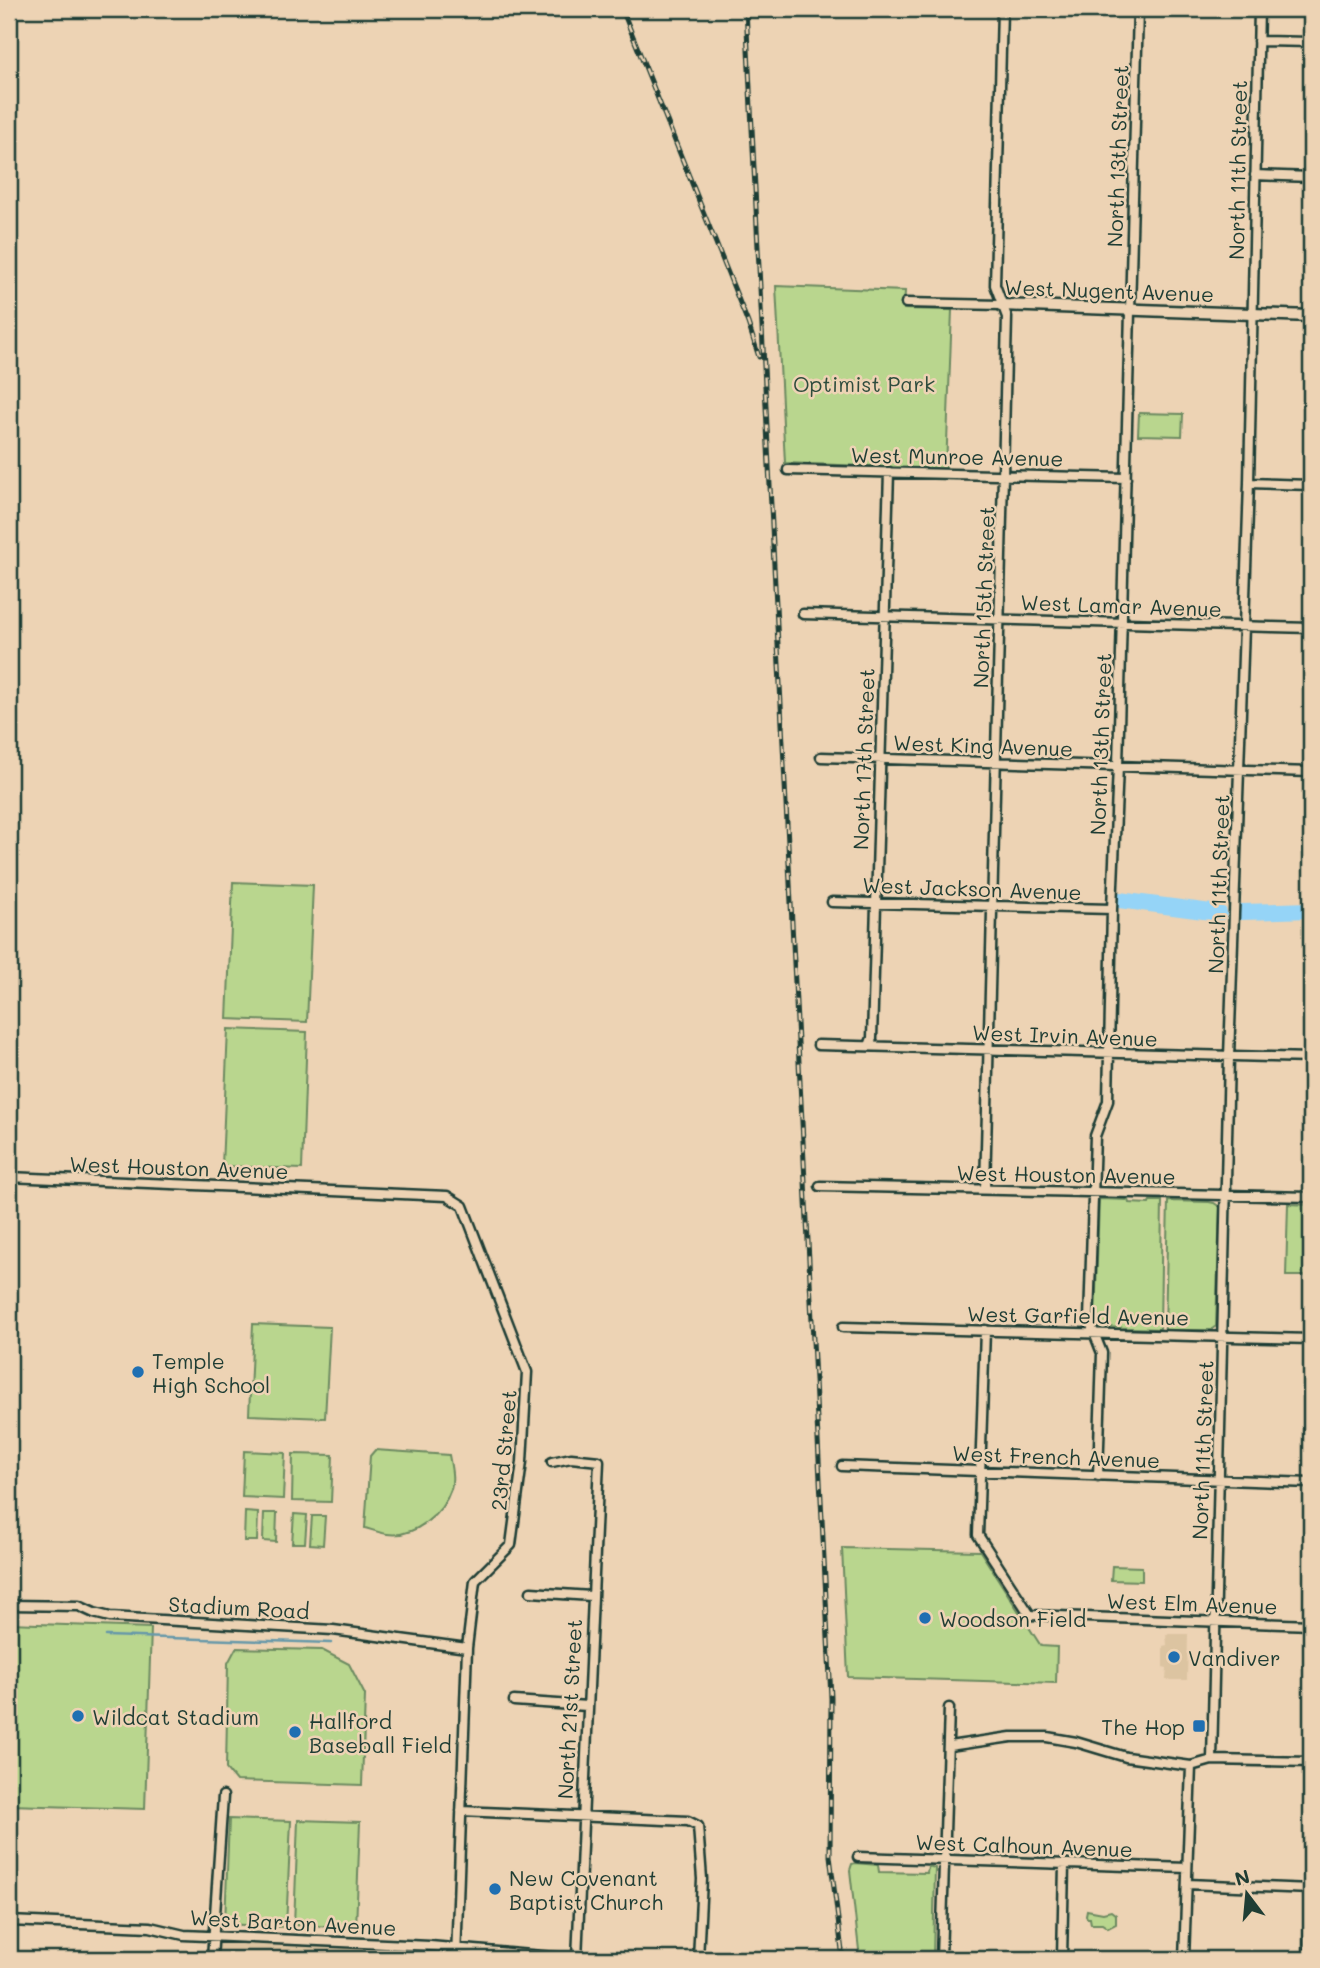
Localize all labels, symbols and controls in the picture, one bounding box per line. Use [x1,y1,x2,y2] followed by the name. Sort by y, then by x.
[1100,64,1134,248] street label: North 13th Street
[1222,80,1252,260] street label: North 11th Street
[1004,273,1214,307] street label: West Nugent Avenue
[793,370,935,397] park label: Optimist Park
[850,441,1064,471] street label: West Munroe Avenue
[966,505,1000,689] street label: North 15th Street
[1020,588,1222,622] street label: West Lamar Avenue
[1083,652,1117,836] street label: North 13th Street
[846,668,880,850] street label: North 17th Street
[893,728,1073,762] street label: West King Avenue
[1201,794,1235,974] street label: North 11th Street
[862,871,1082,905] street label: West Jackson Avenue
[972,1018,1158,1052] street label: West Irvin Avenue
[69,1150,289,1184] street label: West Houston Avenue
[956,1159,1176,1189] street label: West Houston Avenue
[967,1300,1189,1330] street label: West Garfield Avenue
[152,1347,270,1398] place label: Temple High School
[1185,1360,1219,1540] street label: North 11th Street
[130,1364,146,1380] marker: Temple High School
[484,1388,522,1512] street label: 23rd Street
[952,1439,1160,1473] street label: West French Avenue
[1106,1587,1278,1619] street label: West Elm Avenue
[168,1590,310,1624] street label: Stadium Road
[939,1605,1086,1632] place label: Woodson Field
[917,1610,933,1626] marker: Woodson Field
[551,1618,587,1800] street label: North 21st Street
[1188,1644,1281,1671] place label: Vandiver
[1166,1649,1182,1665] marker: Vandiver
[92,1703,259,1730] place label: Wildcat Stadium
[309,1707,452,1758] place label: Hallford Baseball Field
[70,1708,86,1724] marker: Wildcat Stadium
[1101,1713,1185,1740] place label: The Hop
[1191,1718,1207,1734] marker: The Hop
[287,1724,303,1740] marker: Hallford Baseball Field
[915,1828,1133,1862] street label: West Calhoun Avenue
[1212,1860,1282,1930] north arrow
[1232,1863,1253,1891] text: N
[509,1864,663,1915] place label: New Covenant Baptist Church
[487,1881,503,1897] marker: New Covenant Baptist Church
[189,1903,397,1941] street label: West Barton Avenue

